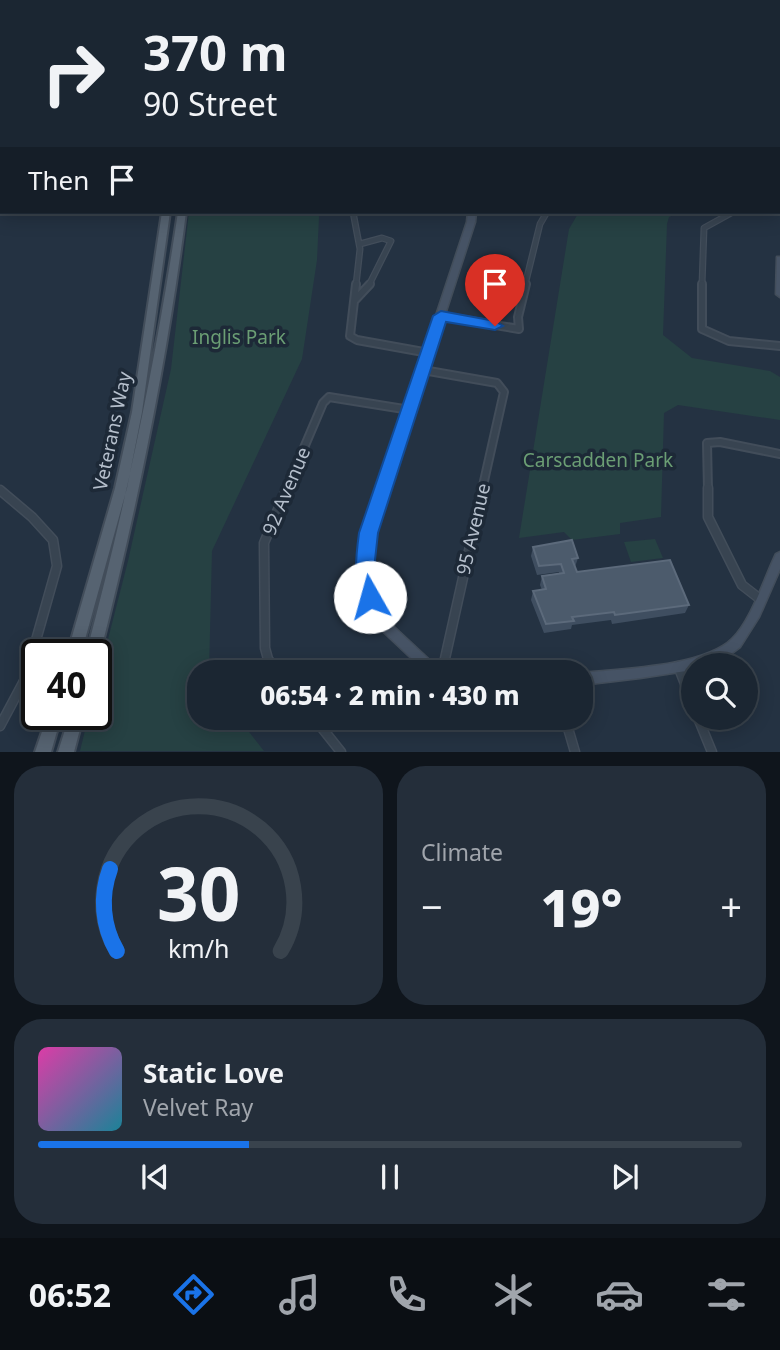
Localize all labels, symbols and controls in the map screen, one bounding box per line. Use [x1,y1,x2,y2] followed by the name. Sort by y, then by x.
[143,19,288,85] text: 370 m
[28,28,119,119] icon: right
[143,82,277,125] text: 90 Street
[103,161,141,199] icon: arrive
[28,162,89,198] text: Then
[465,254,525,326] pin
[476,265,514,303] icon: arrive
[192,324,286,350] park label: Inglis Park
[87,369,137,493] street label: Veterans Way
[256,443,316,539] street label: 92 Avenue
[523,447,673,473] park label: Carscadden Park
[450,481,496,577] street label: 95 Avenue
[333,560,407,634] position arrow
[21,639,112,730] speed limit sign: 40
[681,653,758,730] map controls
[681,653,758,730] button: search
[260,677,520,713] text: 06:54 · 2 min · 430 m
[421,836,503,868] text: Climate
[157,844,240,943] text: 30
[540,871,623,942] text: 19°
[421,880,443,932] text: −
[720,880,742,932] text: +
[168,931,229,965] text: km/h
[143,1055,284,1091] text: Static Love
[143,1091,253,1123] text: Velvet Ray
[136,1158,174,1196] icon: previous
[371,1158,409,1196] icon: pause
[606,1158,644,1196] icon: next
[169,1270,218,1319] icon: directions
[275,1270,324,1319] icon: music
[382,1270,431,1319] icon: phone
[489,1270,538,1319] icon: climate
[595,1270,644,1319] icon: car
[702,1270,751,1319] icon: filters
[29,1273,111,1316] text: 06:52

